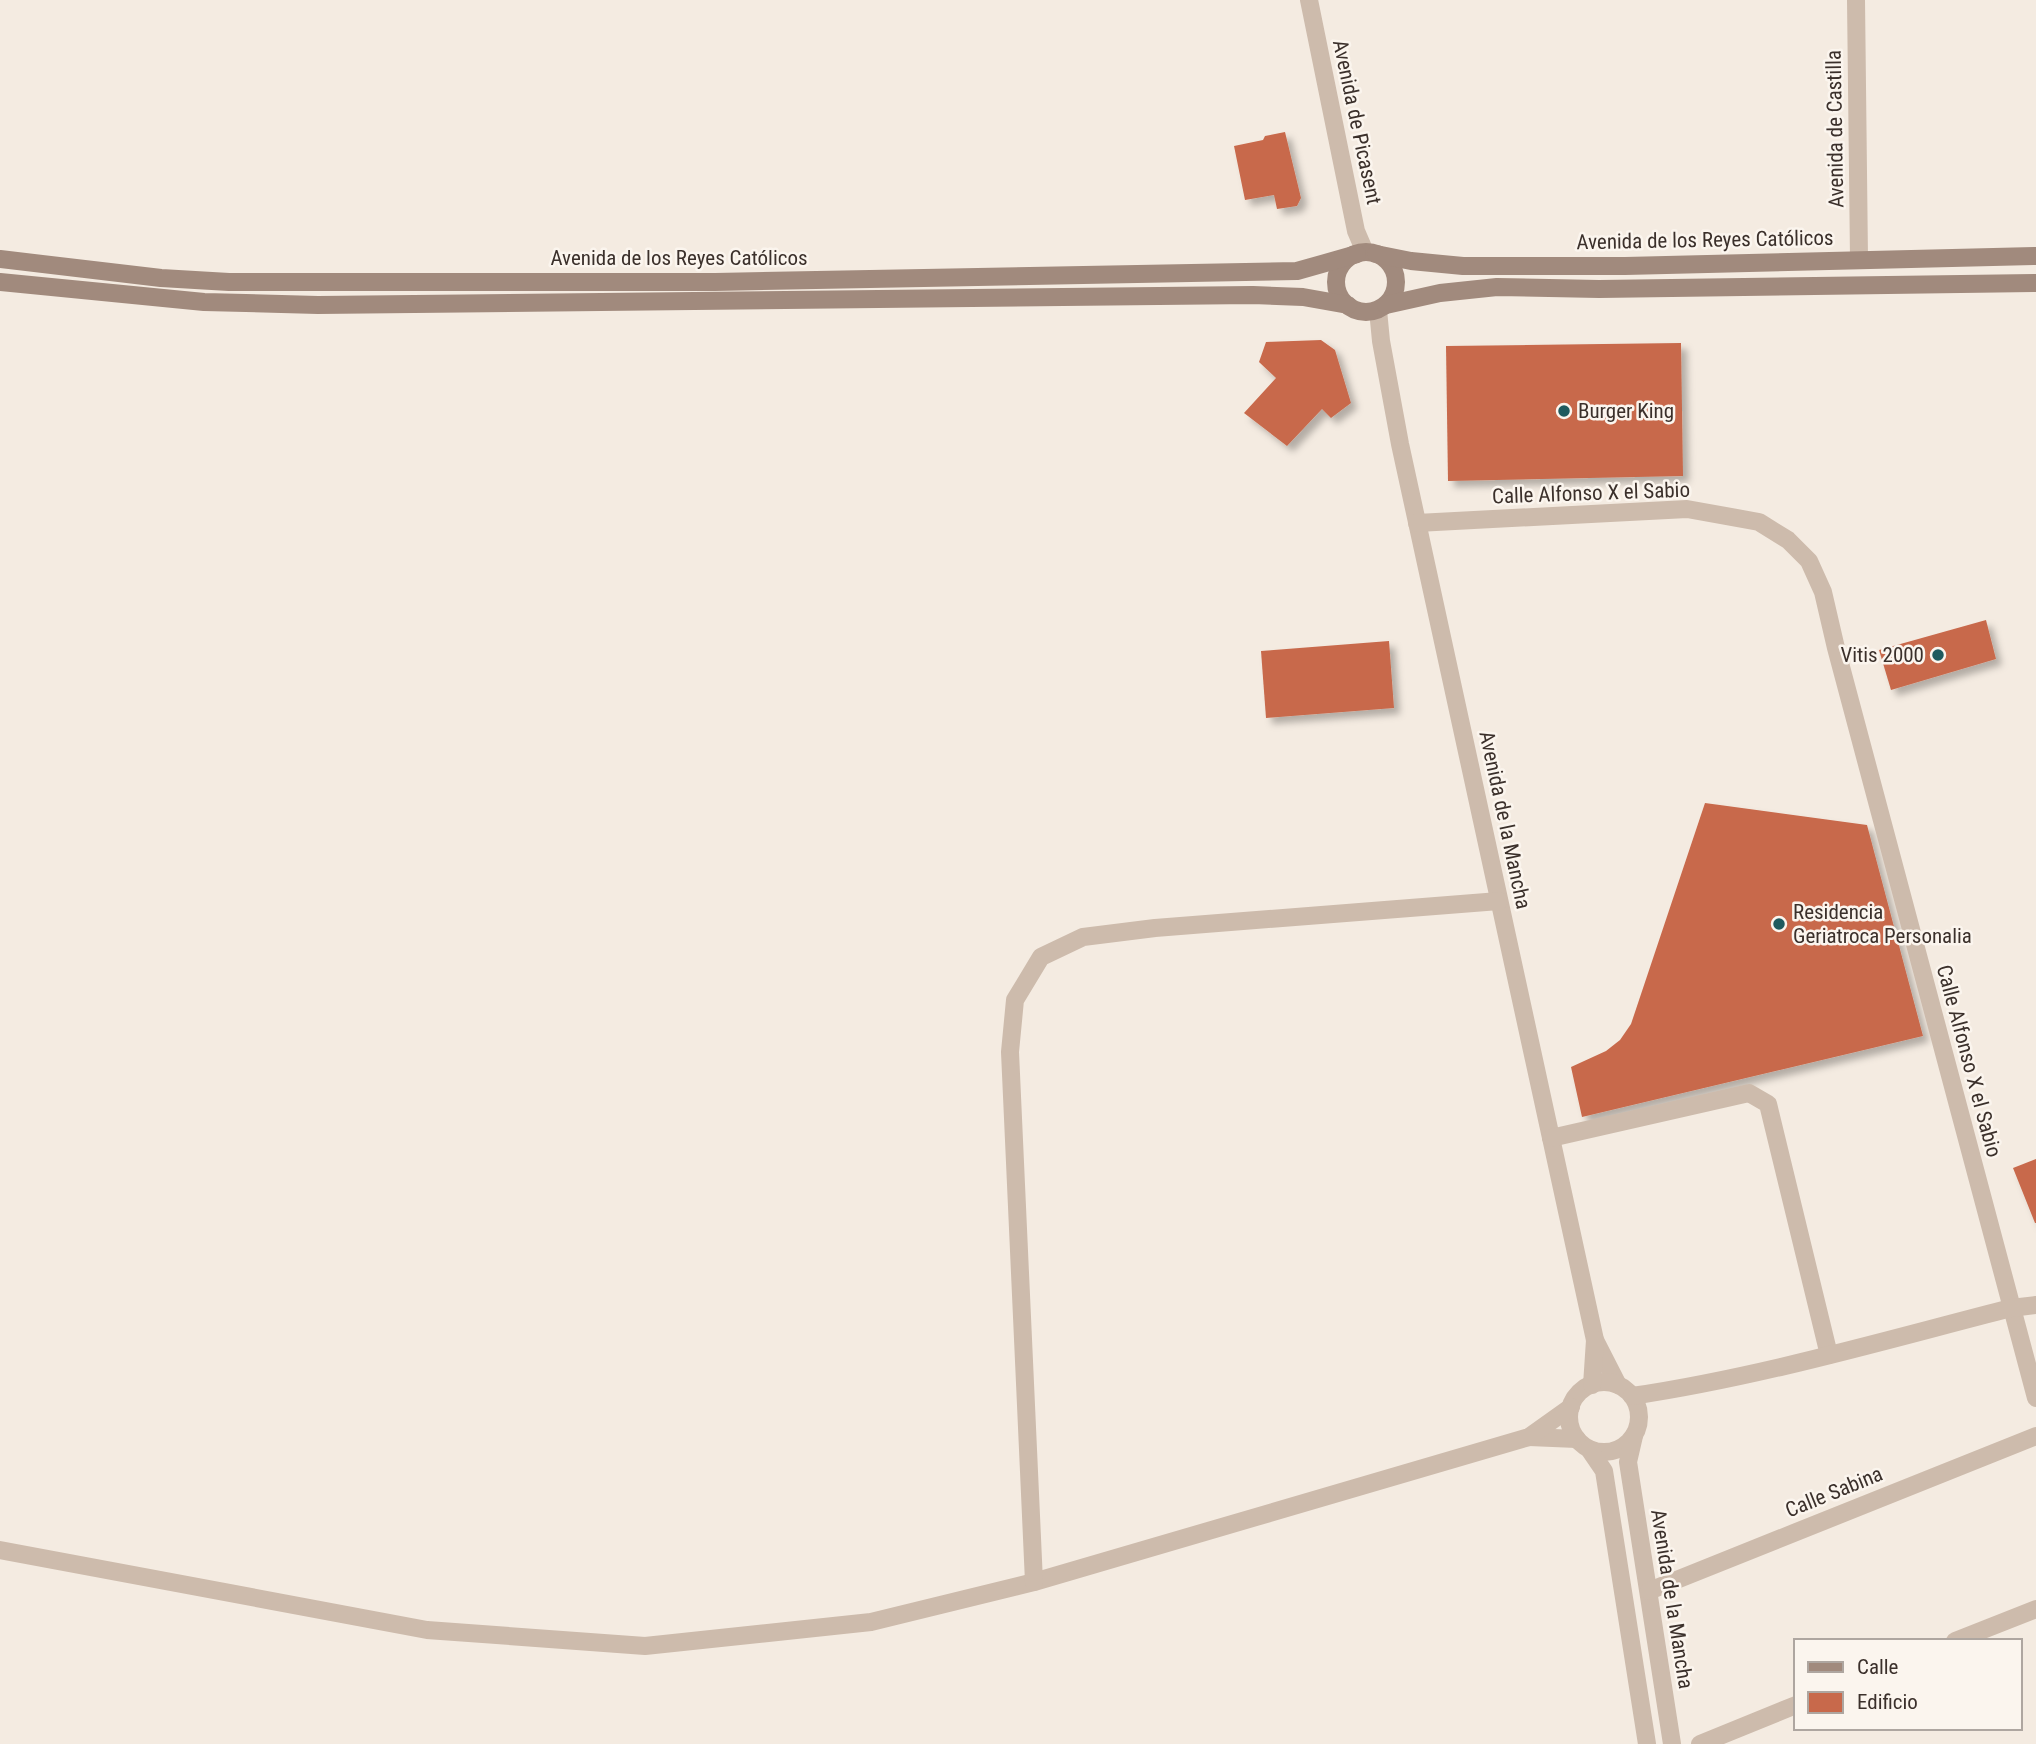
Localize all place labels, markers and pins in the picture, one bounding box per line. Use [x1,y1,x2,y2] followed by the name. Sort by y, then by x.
[1578,399,1674,423] place label: Burger King
[1556,403,1572,419] marker: Burger King
[1841,643,1924,667] place label: Vitis 2000
[1930,647,1946,663] marker: Vitis 2000
[1793,900,1972,948] place label: Residencia Geriatroca Personalia
[1771,916,1787,932] marker: Residencia Geriatroca Personalia

